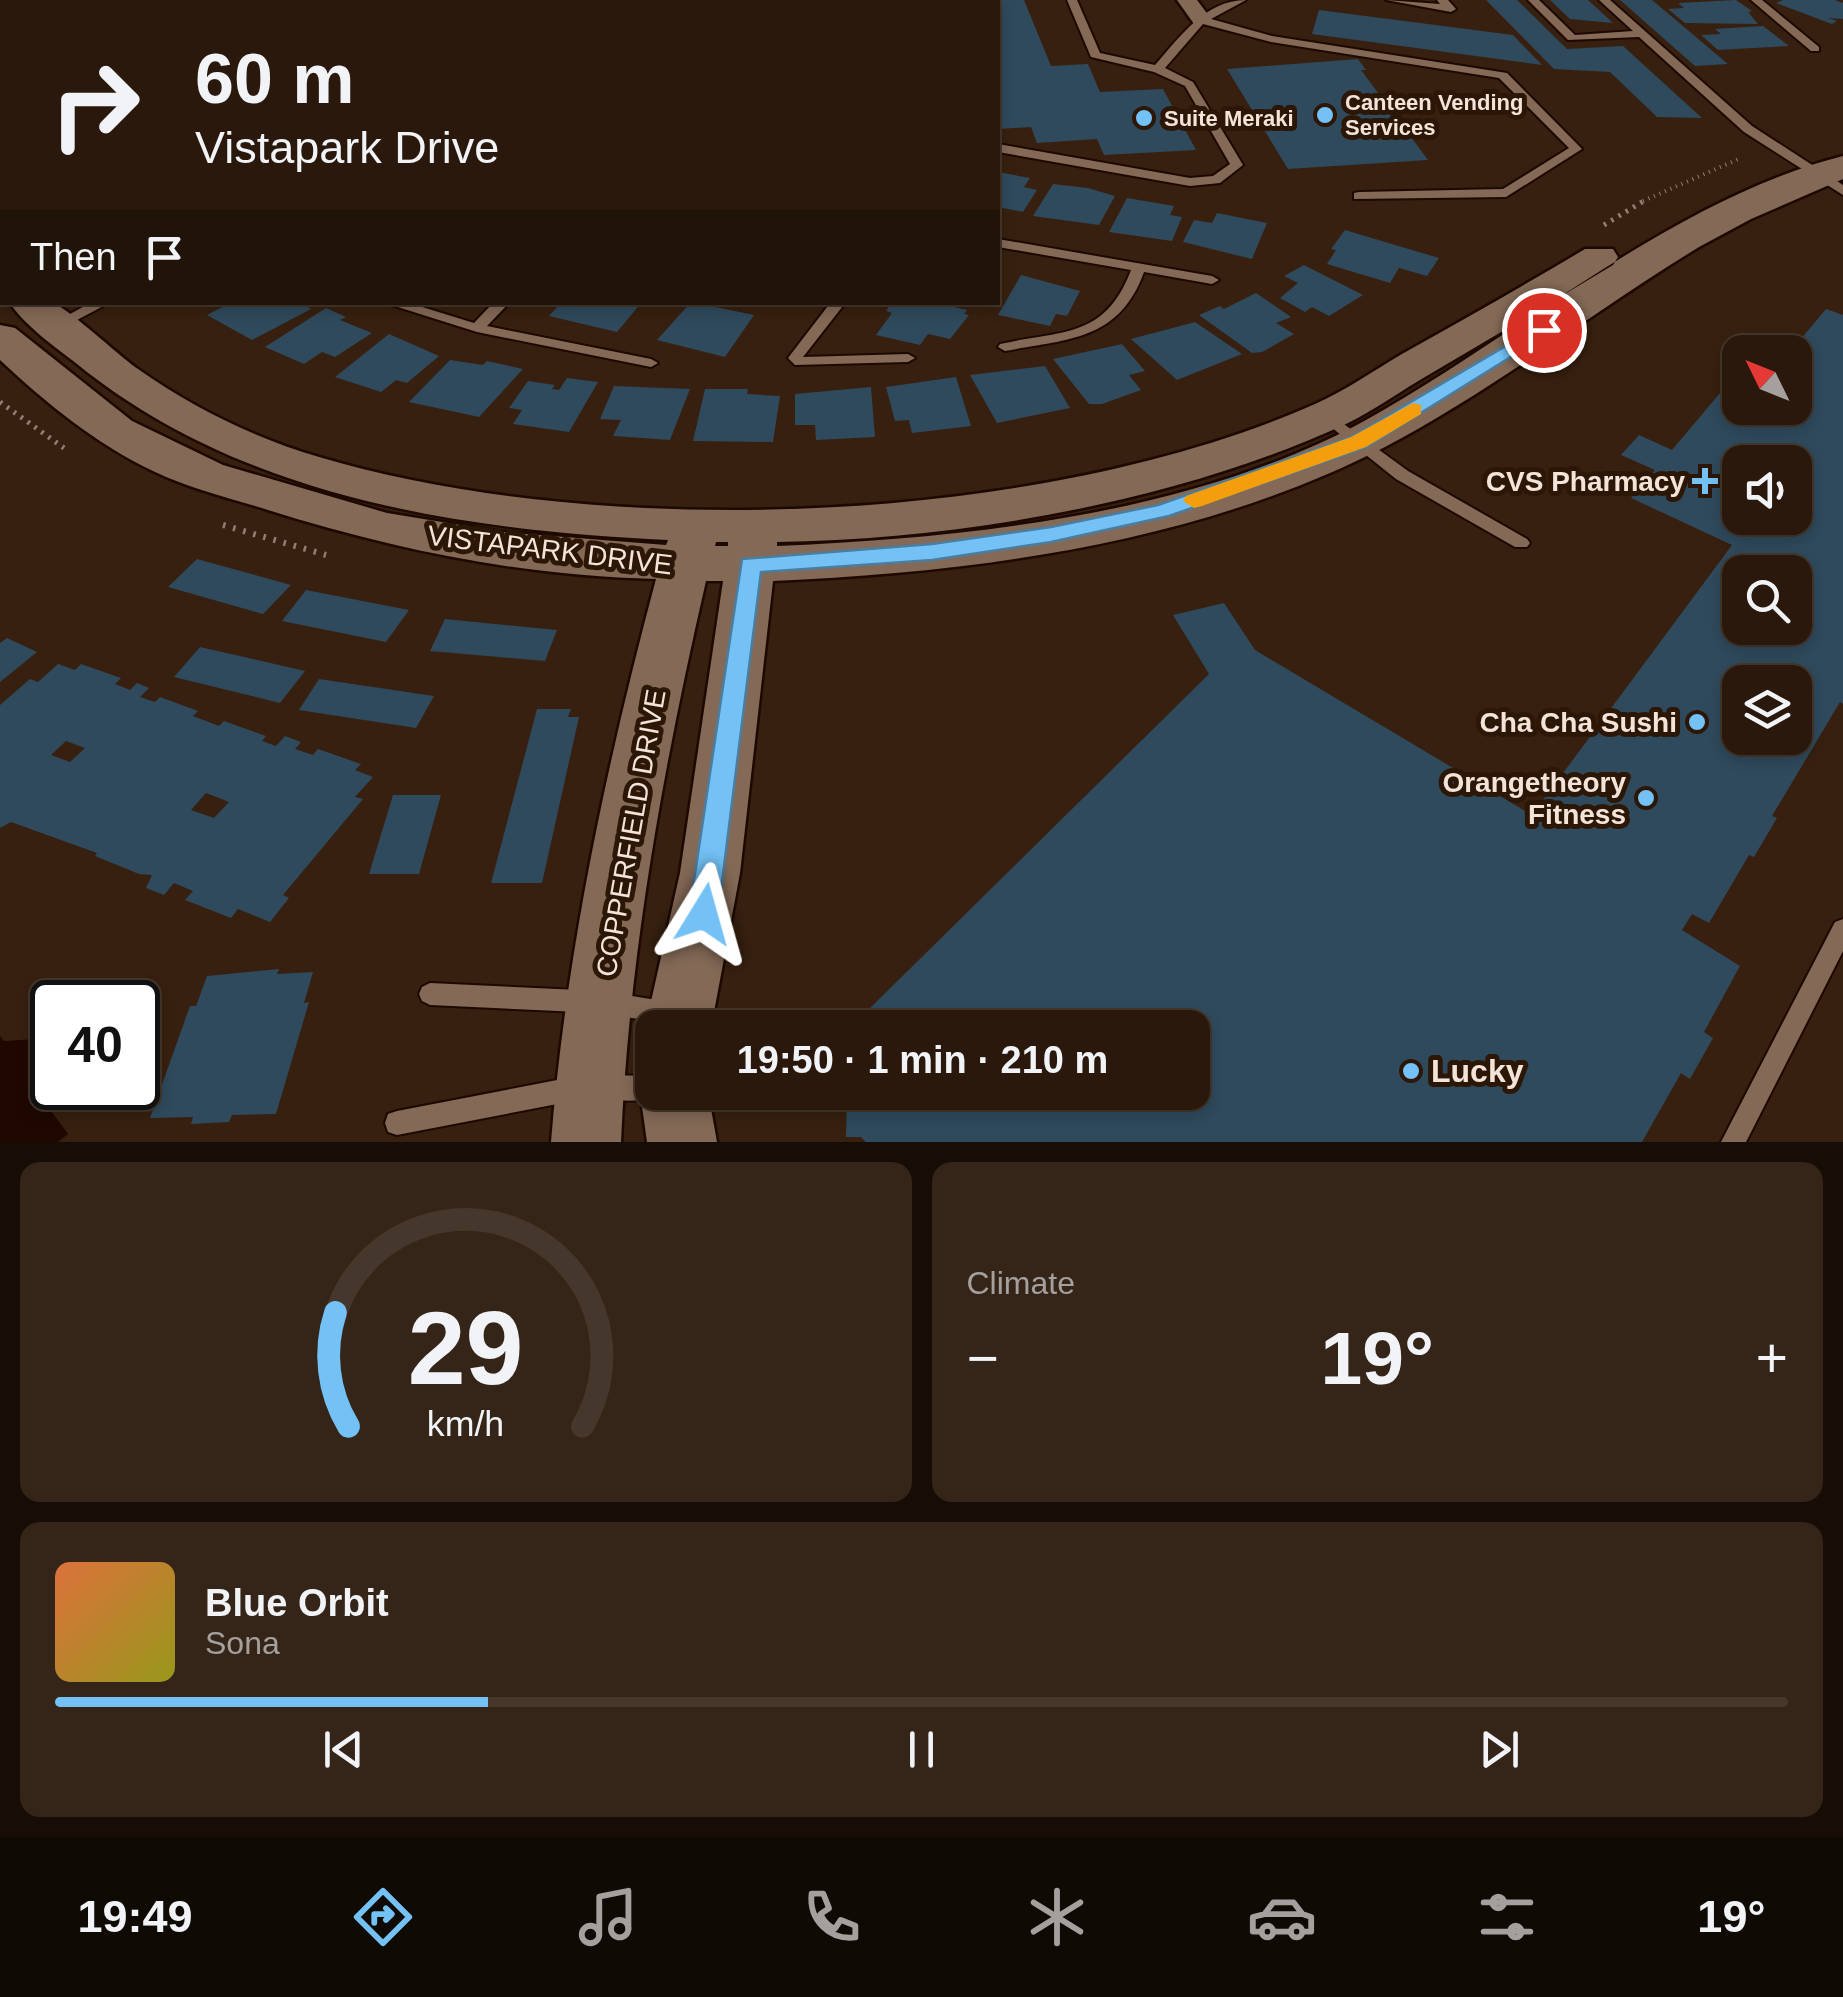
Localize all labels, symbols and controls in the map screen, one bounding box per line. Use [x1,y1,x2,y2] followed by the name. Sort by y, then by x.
[30,40,160,170] icon: right
[195,40,355,118] text: 60 m
[1345,90,1523,140] place label: Canteen Vending Services
[1314,104,1336,126] marker: Canteen Vending Services
[1164,106,1294,131] place label: Suite Meraki
[1133,107,1155,129] marker: Suite Meraki
[195,122,499,173] text: Vistapark Drive
[137,230,192,285] icon: arrive
[30,236,117,278] text: Then
[1502,288,1587,373] pin
[1517,303,1572,358] icon: arrive
[1722,335,1812,425] north arrow
[1722,335,1812,755] map controls
[1722,445,1812,535] button: sound
[1486,466,1685,497] place label: CVS Pharmacy
[1694,470,1716,492] marker: CVS Pharmacy
[426,520,674,580] street label: VISTAPARK DRIVE
[1722,555,1812,645] button: search
[1722,665,1812,755] button: layers
[590,687,672,979] street label: COPPERFIELD DRIVE
[1479,707,1677,738] place label: Cha Cha Sushi
[1686,711,1708,733] marker: Cha Cha Sushi
[1442,767,1626,830] place label: Orangetheory Fitness
[1635,787,1657,809] marker: Orangetheory Fitness
[652,862,756,966] position arrow
[30,980,160,1110] speed limit sign: 40
[737,1039,1108,1081] text: 19:50 · 1 min · 210 m
[1431,1053,1524,1089] place label: Lucky
[1400,1060,1422,1082] marker: Lucky
[967,1265,1075,1301] text: Climate
[408,1290,524,1406] text: 29
[1321,1316,1434,1400] text: 19°
[967,1327,999,1389] text: −
[1756,1327,1788,1389] text: +
[427,1404,504,1444] text: km/h
[205,1582,389,1624] text: Blue Orbit
[205,1625,280,1661] text: Sona
[316,1722,371,1777] icon: previous
[894,1722,949,1777] icon: pause
[1472,1722,1527,1777] icon: next
[348,1882,418,1952] icon: directions
[573,1882,643,1952] icon: music
[797,1882,867,1952] icon: phone
[1022,1882,1092,1952] icon: climate
[1247,1882,1317,1952] icon: car
[1472,1882,1542,1952] icon: filters
[77,1891,193,1942] text: 19:49
[1697,1891,1765,1942] text: 19°

